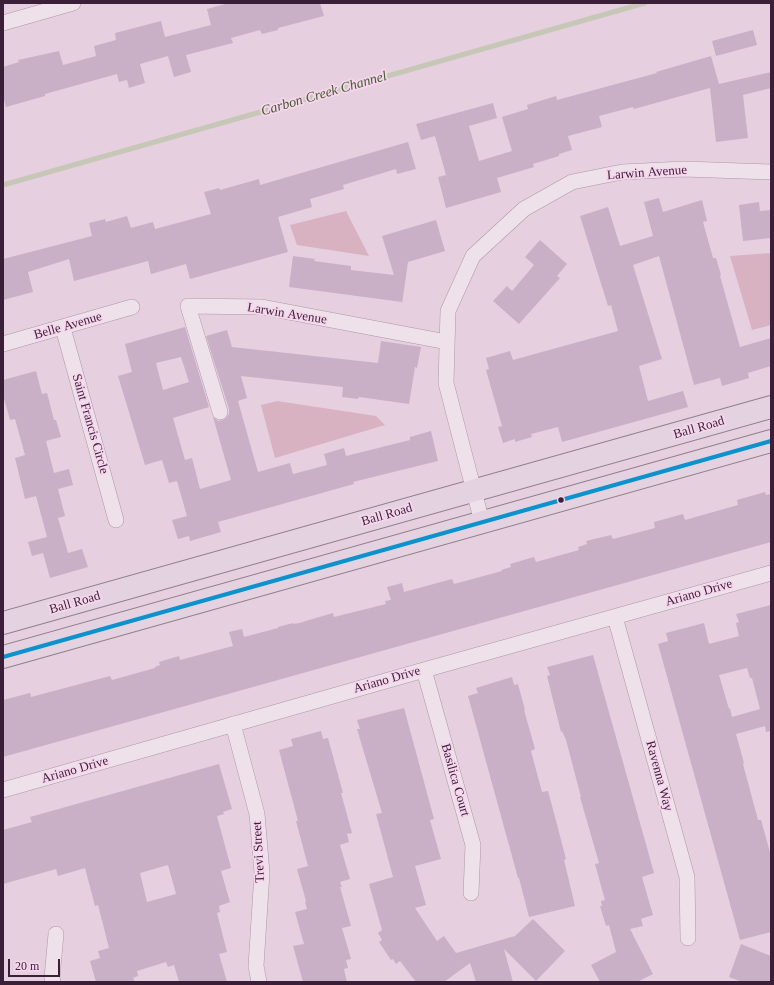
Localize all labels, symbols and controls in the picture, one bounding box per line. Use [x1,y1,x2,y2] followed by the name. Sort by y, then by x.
[259,68,389,120] water label: Carbon Creek Channel
[606,162,688,184] street label: Larwin Avenue
[246,300,328,328] street label: Larwin Avenue
[32,309,104,343] street label: Belle Avenue
[68,372,112,476] street label: Saint Francis Circle
[672,413,726,443] street label: Ball Road
[556,495,566,505] unlabelled marker
[360,500,414,530] street label: Ball Road
[664,576,734,610] street label: Ariano Drive
[48,588,102,618] street label: Ball Road
[352,663,422,697] street label: Ariano Drive
[642,739,676,813] street label: Ravenna Way
[437,742,473,818] street label: Basilica Court
[40,753,110,787] street label: Ariano Drive
[250,821,268,883] street label: Trevi Street
[10,951,62,977] scale bar
[15,959,39,973] text: 20 m

